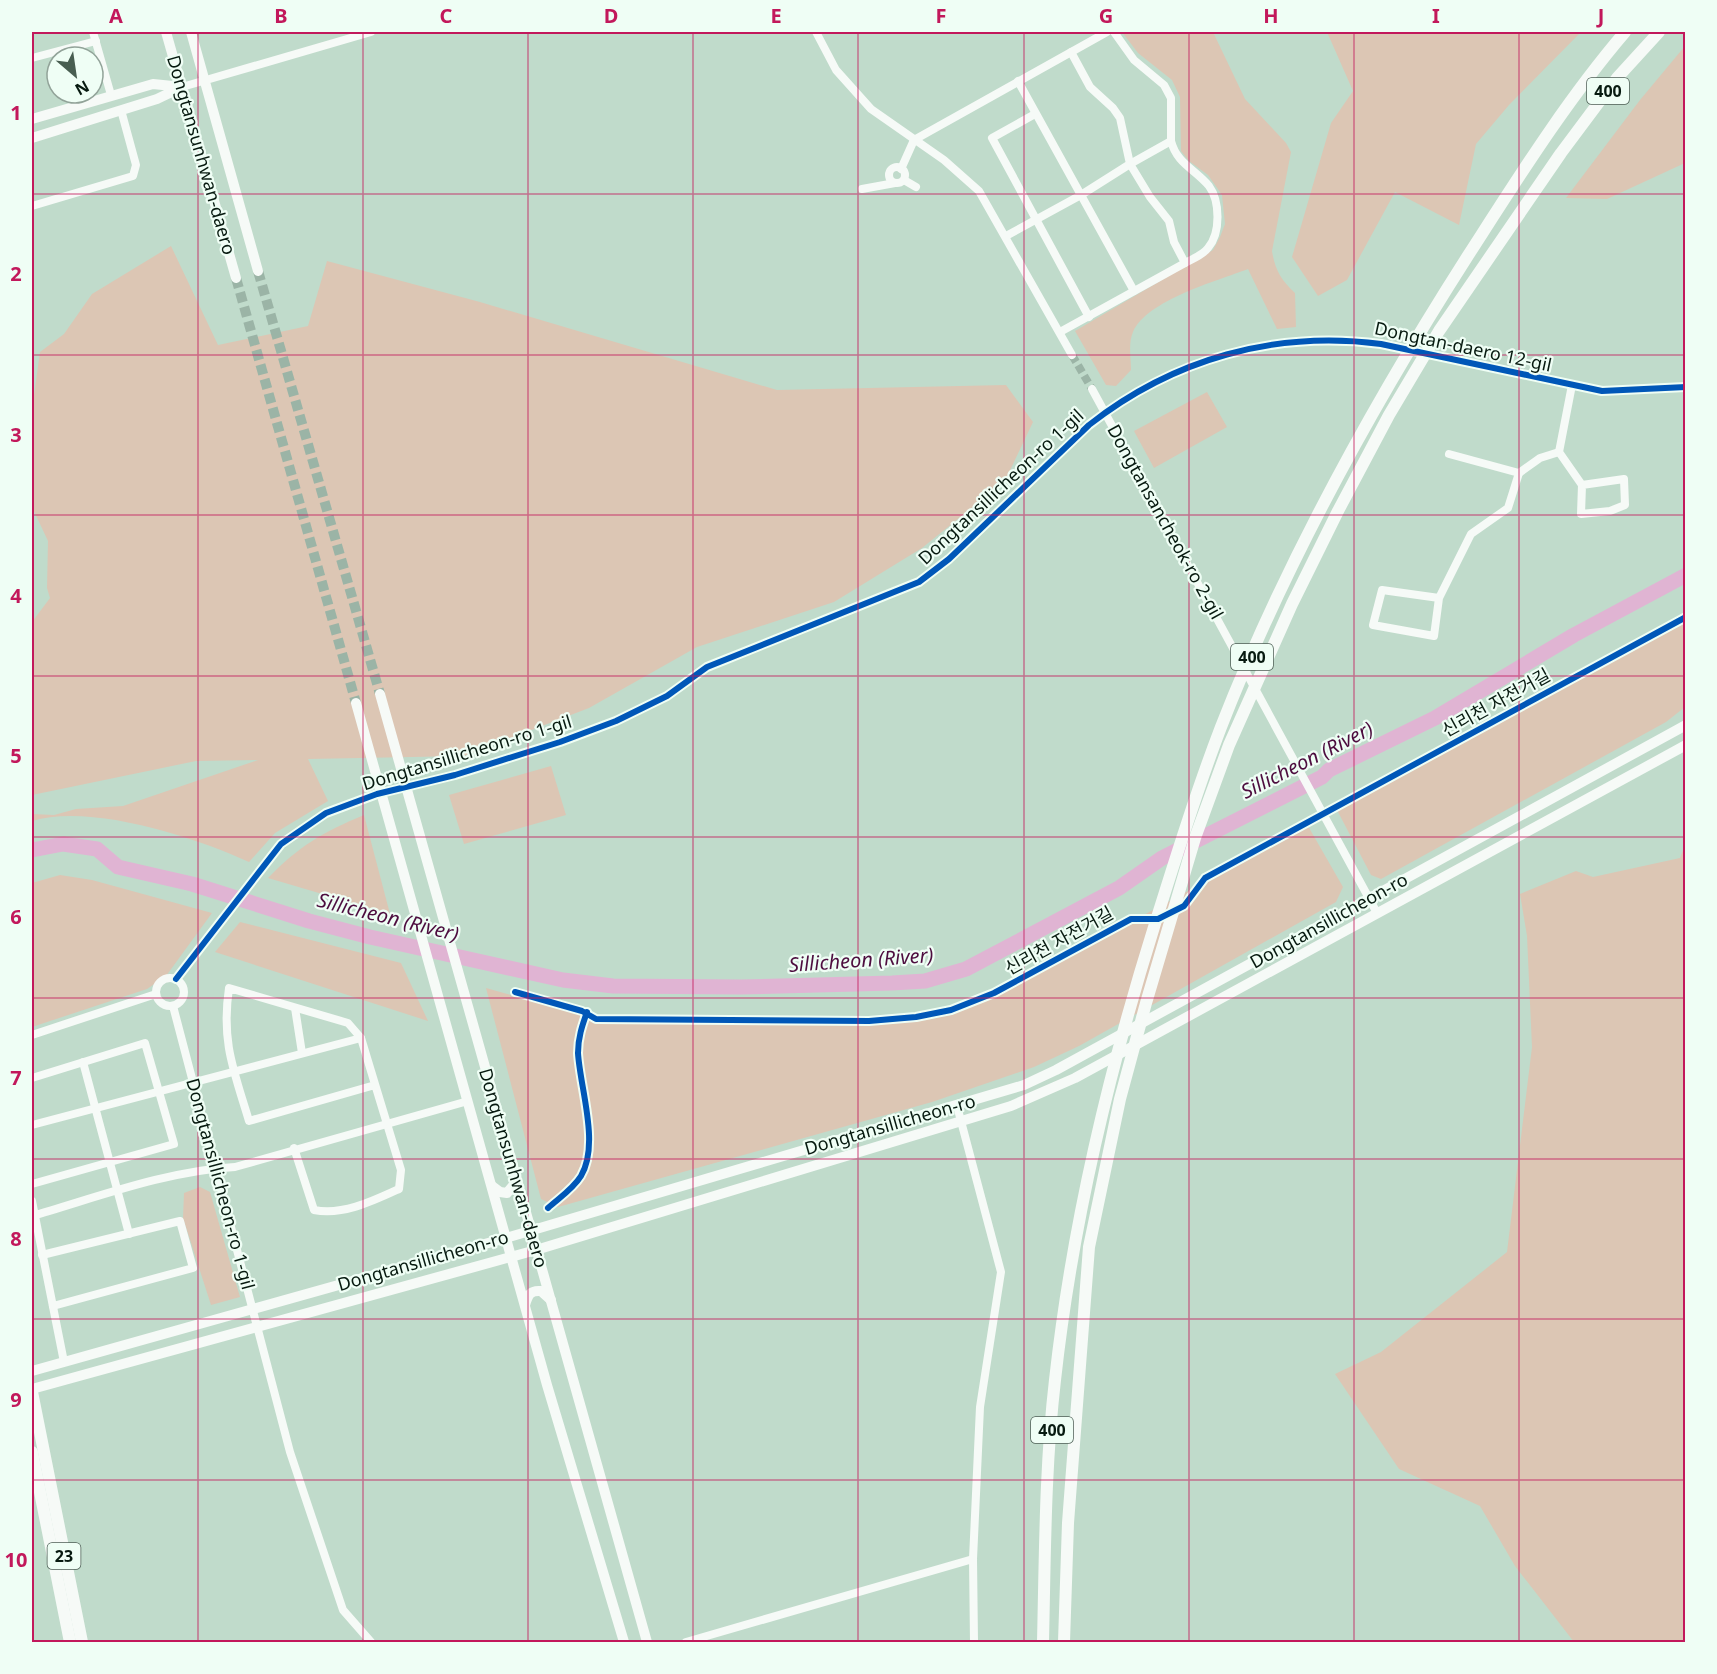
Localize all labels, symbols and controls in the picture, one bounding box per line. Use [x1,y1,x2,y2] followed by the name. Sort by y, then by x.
[109,2,123,29] text: A
[274,2,288,29] text: B
[440,2,453,29] text: C
[604,2,618,29] text: D
[770,2,782,29] text: E
[936,2,946,29] text: F
[1099,2,1113,29] text: G
[1263,2,1279,29] text: H
[1432,2,1440,29] text: I
[1596,2,1604,29] text: J
[45,45,105,105] north arrow
[162,52,242,257] street label: Dongtansunhwan-daero
[71,75,93,101] text: N
[1587,78,1629,104] road number: 400
[10,99,22,126] text: 1
[10,260,22,287] text: 2
[1372,316,1554,377] street label: Dongtan-daero 12-gil
[912,403,1088,569] street label: Dongtansillicheon-ro 1-gil
[1102,420,1229,623] street label: Dongtansancheok-ro 2-gil
[10,421,22,448] text: 3
[10,582,22,609] text: 4
[1231,644,1273,670] road number: 400
[1437,662,1554,742] street label: 신리천 자전거길
[359,709,574,795] street label: Dongtansillicheon-ro 1-gil
[1236,715,1377,804] water label: Sillicheon (River)
[10,742,22,769] text: 5
[1245,867,1412,973] street label: Dongtansillicheon-ro
[315,886,462,947] water label: Sillicheon (River)
[1000,900,1117,980] street label: 신리천 자전거길
[10,903,22,930] text: 6
[788,941,934,978] water label: Sillicheon (River)
[10,1064,22,1091] text: 7
[474,1065,554,1270] street label: Dongtansunhwan-daero
[181,1075,261,1292] street label: Dongtansillicheon-ro 1-gil
[801,1088,978,1160] street label: Dongtansillicheon-ro
[334,1224,511,1296] street label: Dongtansillicheon-ro
[10,1225,22,1252] text: 8
[10,1386,22,1413] text: 9
[1031,1417,1073,1443] road number: 400
[48,1543,80,1569] road number: 23
[5,1546,27,1573] text: 10

